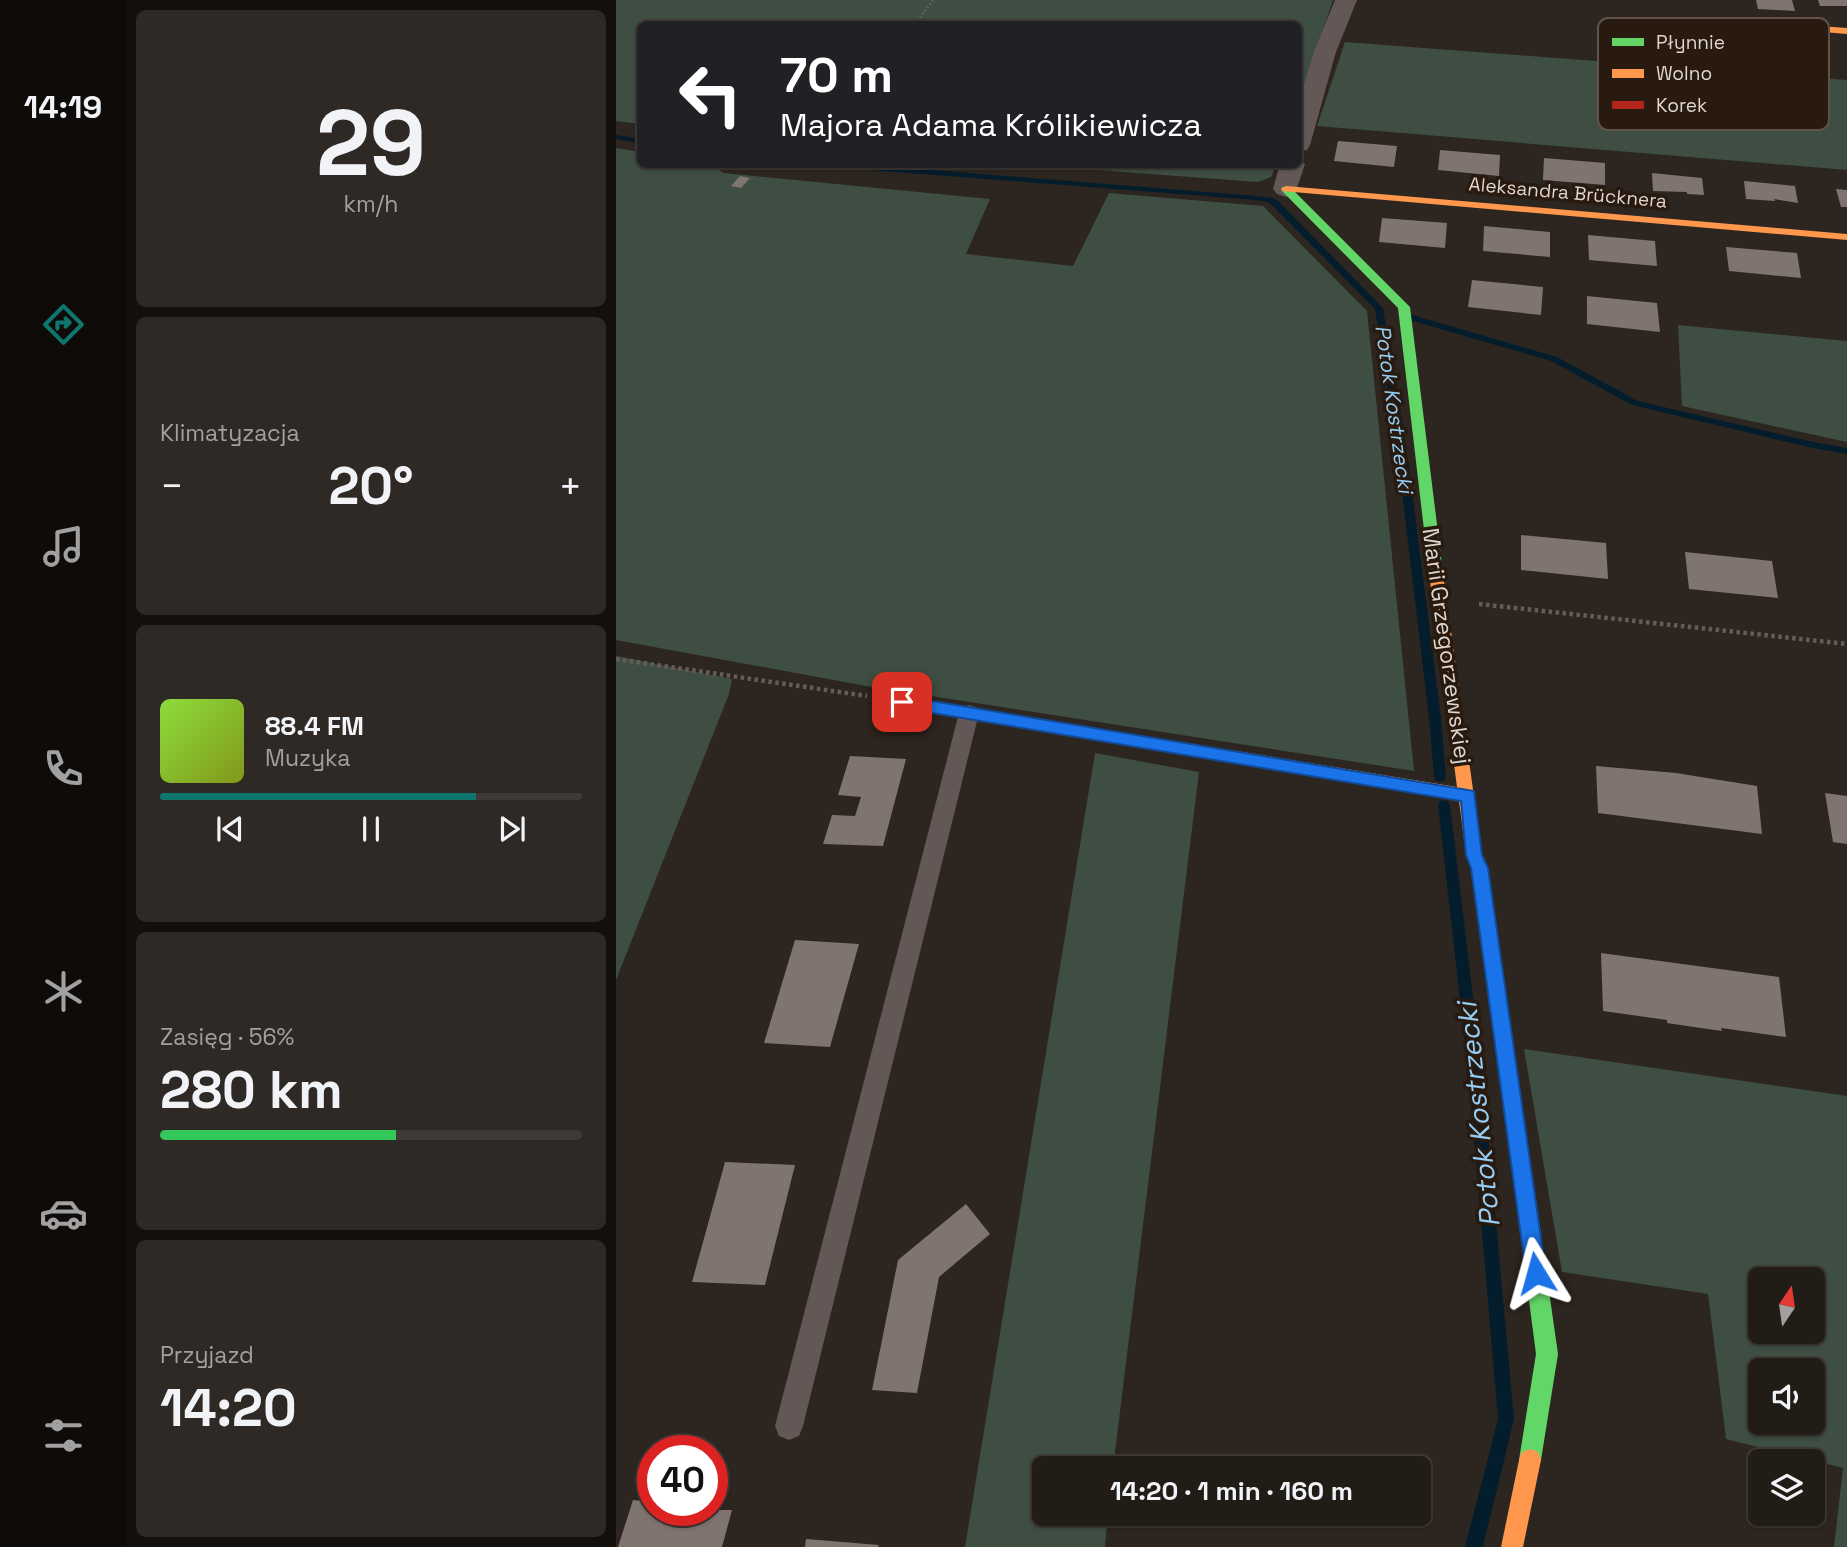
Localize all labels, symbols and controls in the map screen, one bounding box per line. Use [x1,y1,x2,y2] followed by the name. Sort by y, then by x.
[1598,18,1829,130] legend
[1656,30,1725,55] text: Płynnie
[780,44,893,106] text: 70 m
[665,49,756,140] icon: left
[1656,61,1712,86] text: Wolno
[316,85,426,202] text: 29
[24,87,102,127] text: 14:19
[1656,93,1707,118] text: Korek
[780,105,1202,145] text: Majora Adama Królikiewicza
[1468,171,1668,214] street label: Aleksandra Brücknera
[344,189,398,219] text: km/h
[39,300,88,349] icon: directions
[1369,323,1420,498] water label: Potok Kostrzecki
[160,418,300,448] text: Klimatyzacja
[328,453,414,519] text: 20°
[160,462,184,510] text: −
[558,462,582,510] text: +
[39,522,88,571] icon: music
[1416,526,1478,766] street label: Marii Grzegorzewskiej
[872,672,932,732] pin
[883,683,921,721] icon: arrive
[265,709,364,743] text: 88.4 FM
[265,743,350,773] text: Muzyka
[39,744,88,793] icon: phone
[211,810,249,848] icon: previous
[352,810,390,848] icon: pause
[493,810,531,848] icon: next
[39,967,88,1016] icon: climate
[1448,998,1508,1229] water label: Potok Kostrzecki
[160,1022,294,1052] text: Zasięg · 56%
[160,1057,343,1123] text: 280 km
[39,1189,88,1238] icon: car
[1499,1236,1573,1310] position arrow
[1748,1267,1825,1344] north arrow
[1748,1267,1825,1526] map controls
[160,1340,254,1370] text: Przyjazd
[1748,1358,1825,1435] button: sound
[160,1375,297,1441] text: 14:20
[39,1411,88,1460] icon: filters
[637,1435,728,1526] speed limit sign: 40
[1748,1449,1825,1526] button: layers
[1110,1474,1353,1508] text: 14:20 · 1 min · 160 m

